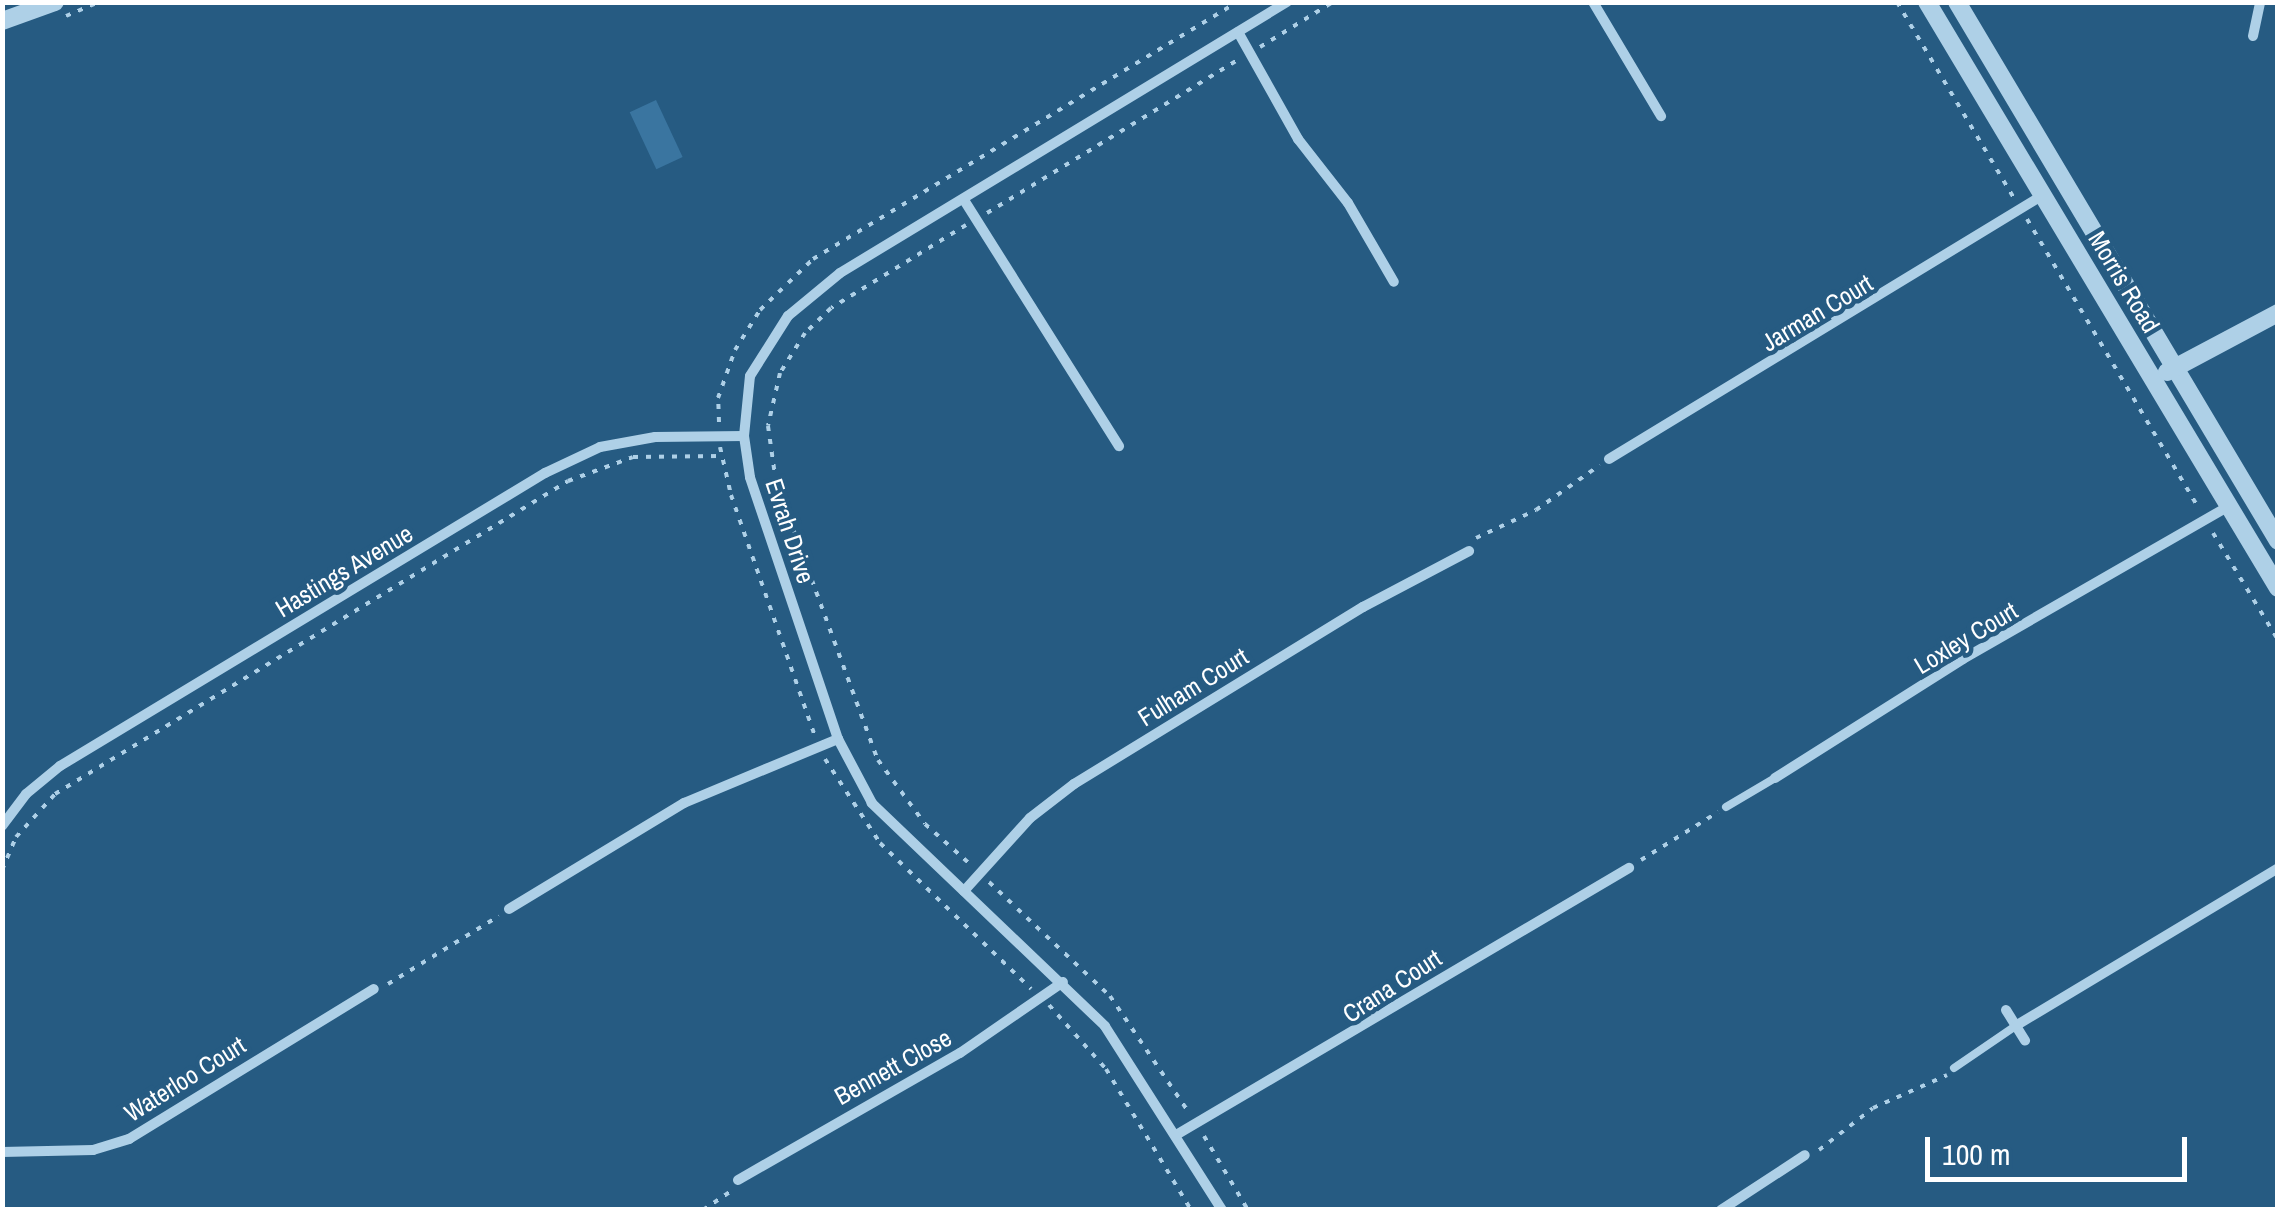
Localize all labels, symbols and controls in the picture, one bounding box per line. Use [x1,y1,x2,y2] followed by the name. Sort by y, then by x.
[2082,226,2166,338] street label: Morris Road
[1756,268,1878,358] street label: Jarman Court
[759,475,821,587] street label: Evrah Drive
[270,518,418,624] street label: Hastings Avenue
[1909,596,2023,680] street label: Loxley Court
[1132,641,1254,733] street label: Fulham Court
[1337,943,1447,1029] street label: Crana Court
[829,1023,957,1111] street label: Bennett Close
[119,1030,251,1128] street label: Waterloo Court
[1930,1117,2192,1179] scale bar
[1942,1134,2010,1174] text: 100 m

